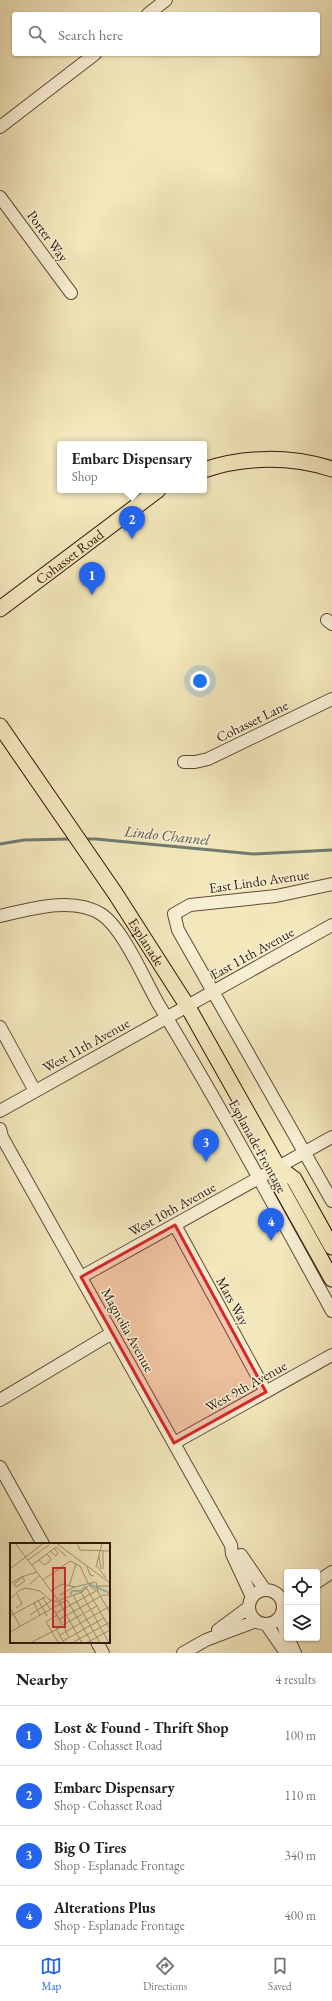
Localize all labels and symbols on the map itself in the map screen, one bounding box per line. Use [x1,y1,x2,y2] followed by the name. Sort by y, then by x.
[23,207,73,266] street label: Porter Way
[119,506,145,539] pin: 2
[32,525,108,588] street label: Cohasset Road
[79,562,105,595] pin: 1
[190,671,210,691] your location
[213,696,291,746] street label: Cohasset Lane
[122,821,211,849] water label: Lindo Channel
[208,865,311,897] street label: East Lindo Avenue
[124,914,169,970] street label: Esplanade
[207,922,297,983] street label: East 11th Avenue
[39,1013,133,1076] street label: West 11th Avenue
[225,1096,291,1197] street label: Esplanade Frontage
[193,1129,219,1162] pin: 3
[125,1177,219,1240] street label: West 10th Avenue
[258,1208,284,1241] pin: 4
[212,1273,254,1329] street label: Mars Way
[97,1285,159,1376] street label: Magnolia Avenue
[202,1356,290,1416] street label: West 9th Avenue
[10,1543,110,1643] inset map

